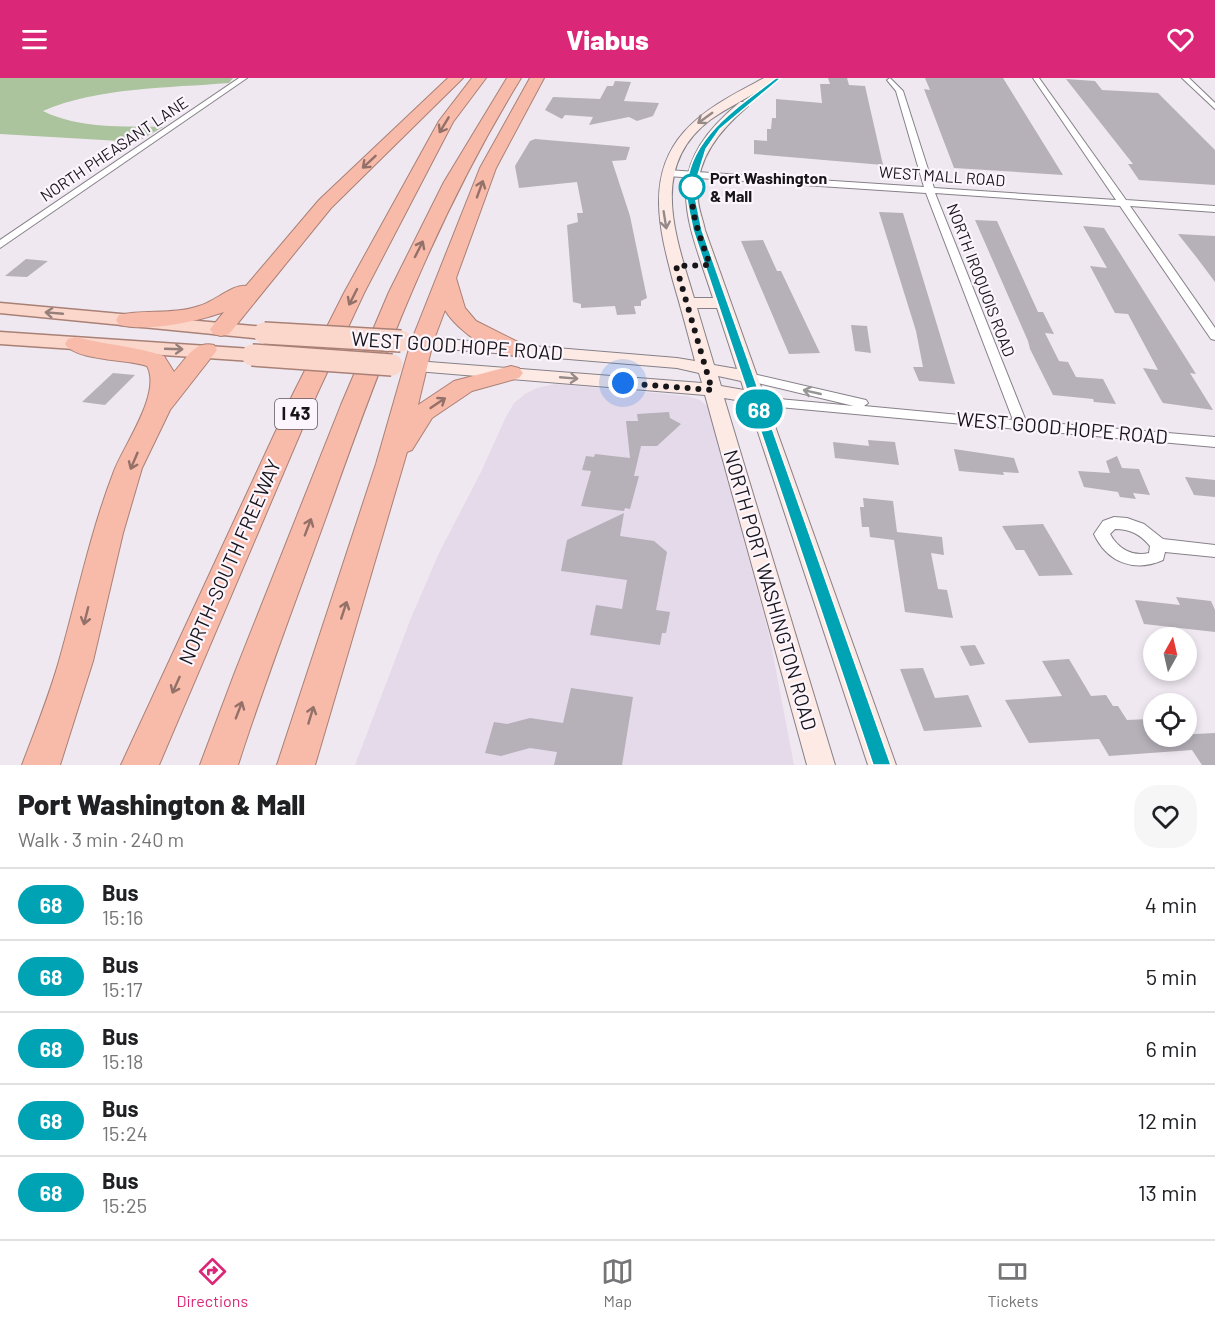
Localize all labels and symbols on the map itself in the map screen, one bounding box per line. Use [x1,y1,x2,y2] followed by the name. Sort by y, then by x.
[36,92,191,205] street label: NORTH PHEASANT LANE
[697,112,713,124] one-way arrow
[438,116,450,133] one-way arrow
[361,155,376,169] one-way arrow
[878,162,1006,189] street label: WEST MALL ROAD
[710,168,827,205] place label: Port Washington & Mall
[679,174,705,200] marker: Port Washington & Mall
[476,181,487,199] one-way arrow
[943,201,1019,359] street label: NORTH IROQUOIS ROAD
[659,209,670,229] one-way arrow
[413,241,425,258] one-way arrow
[346,288,358,306] one-way arrow
[45,307,65,318] one-way arrow
[350,326,564,364] street label: WEST GOOD HOPE ROAD
[164,343,184,354] one-way arrow
[608,368,638,398] your location
[559,373,579,384] one-way arrow
[802,385,821,397] one-way arrow
[732,390,786,428] line badge: 68
[429,397,446,409] one-way arrow
[275,399,317,429] road number: I 43
[955,406,1169,448] street label: WEST GOOD HOPE ROAD
[719,447,823,733] street label: NORTH PORT WASHINGTON ROAD
[128,452,139,470] one-way arrow
[173,455,285,668] street label: NORTH-SOUTH FREEWAY
[303,519,314,537] one-way arrow
[339,601,350,620] one-way arrow
[80,606,91,625] one-way arrow
[1143,627,1197,681] north arrow
[169,675,181,693] one-way arrow
[235,701,246,720] one-way arrow
[306,706,317,725] one-way arrow

